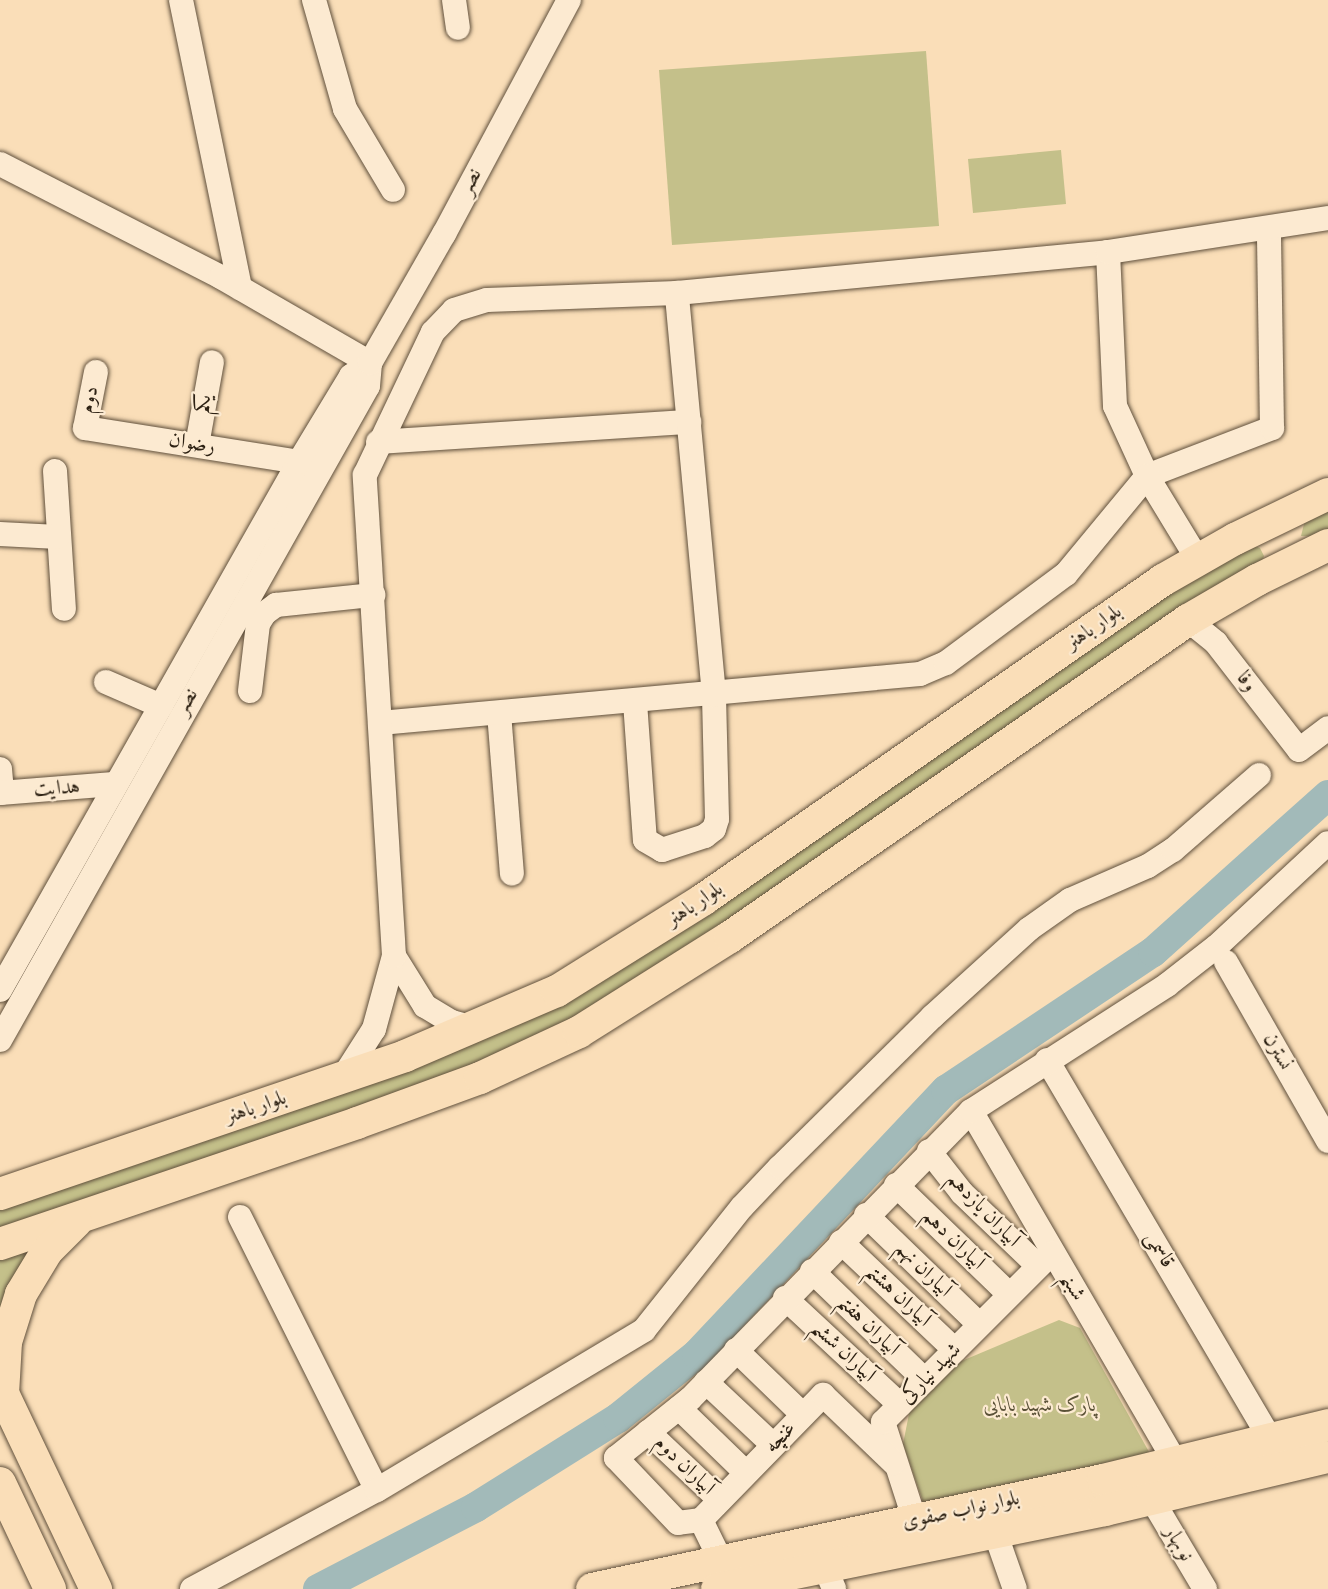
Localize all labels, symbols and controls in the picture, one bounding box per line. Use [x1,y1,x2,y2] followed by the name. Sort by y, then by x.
[454,165,488,199] street label: نصر
[75,384,105,416] street label: دوم
[190,392,218,416] street label: یکم
[167,428,217,460] street label: رضوان
[1061,600,1127,656] street label: بلوار باهنر
[1230,667,1262,697] street label: وفا
[170,684,204,720] street label: نصر
[33,775,81,803] street label: هدایت
[662,877,728,933] street label: بلوار باهنر
[1256,1029,1298,1075] street label: نسترن
[222,1086,290,1130] street label: بلوار باهنر
[941,1167,1025,1253] street label: آبیاران یازدهم
[916,1204,990,1276] street label: آبیاران دهم
[1139,1227,1179,1273] street label: قاسمی
[889,1237,957,1303] street label: آبیاران نهم
[860,1259,936,1333] street label: آبیاران هشتم
[1054,1268,1090,1306] street label: شبنم
[832,1290,904,1362] street label: آبیاران هفتم
[805,1316,881,1388] street label: آبیاران ششم
[895,1338,967,1410] street label: شهید نیارکی
[983,1393,1097,1419] park label: پارک شهید بابایی
[760,1417,802,1459] street label: غنچه
[648,1431,720,1501] street label: آبیاران دوم
[900,1486,1022,1536] street label: بلوار نواب صفوی
[1158,1522,1198,1566] street label: نوبهار

